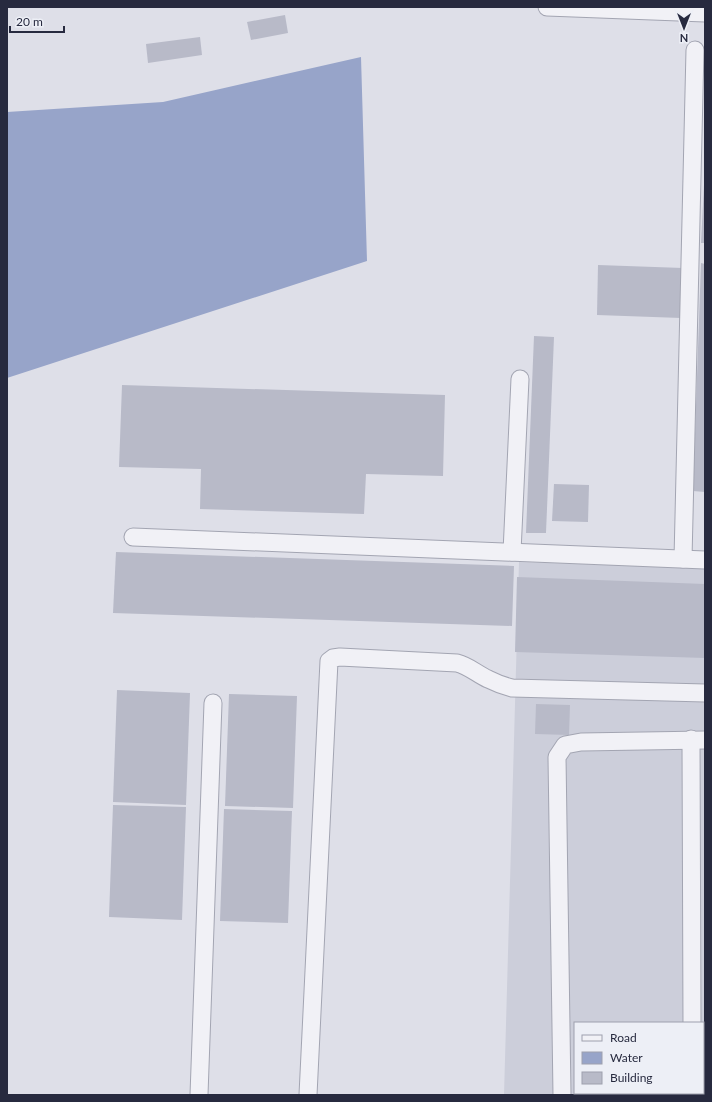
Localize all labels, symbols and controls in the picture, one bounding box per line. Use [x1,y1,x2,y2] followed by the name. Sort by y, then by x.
[10,8,64,34] scale bar
[664,8,704,48] north arrow
[16,14,43,29] text: 20 m
[680,32,688,45] text: N
[574,1022,704,1094] legend
[610,1030,637,1045] text: Road
[610,1050,643,1065] text: Water
[610,1070,653,1085] text: Building

